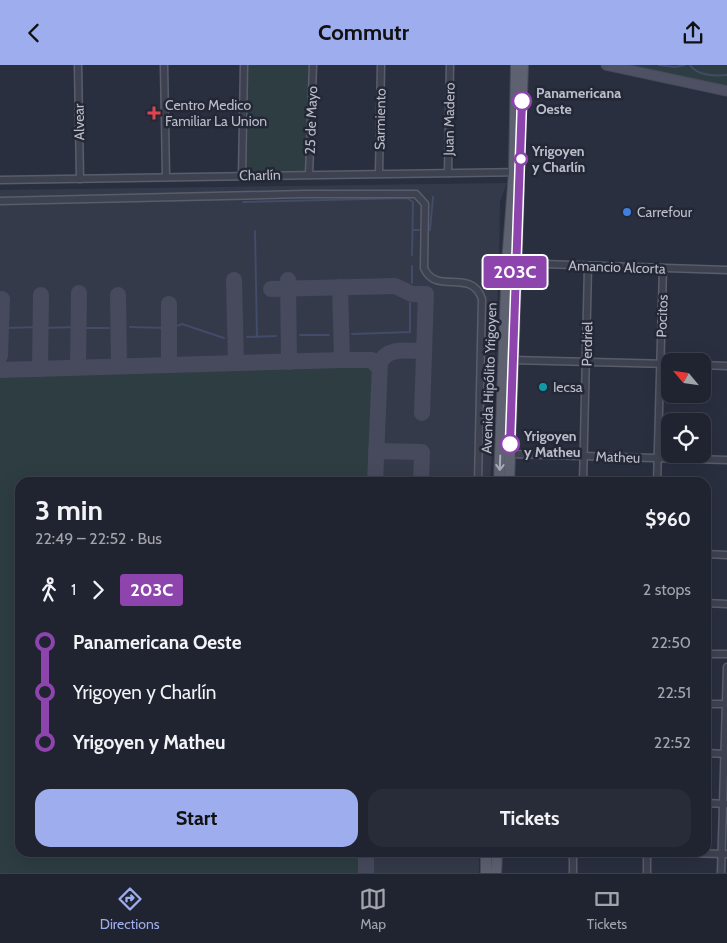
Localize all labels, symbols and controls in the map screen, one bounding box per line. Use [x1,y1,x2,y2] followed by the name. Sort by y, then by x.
[20,19,48,47] icon: back
[318,19,409,46] text: Commutr
[679,19,707,47] icon: share
[439,82,459,157] street label: Juan Madero
[536,84,621,118] place label: Panamericana Oeste
[301,85,321,155] street label: 25 de Mayo
[370,88,390,150] street label: Sarmiento
[512,91,532,111] marker: Panamericana Oeste
[165,96,267,130] place label: Centro Medico Familiar La Union
[70,103,88,141] street label: Alvear
[147,106,161,120] marker: Centro Medico Familiar La Union
[531,142,585,176] place label: Yrigoyen y Charlín
[514,152,528,166] marker: Yrigoyen y Charlín
[239,166,281,184] street label: Charlín
[637,203,693,221] place label: Carrefour
[621,206,633,218] marker: Carrefour
[480,256,550,288] line badge: 203C
[568,256,666,278] street label: Amancio Alcorta
[494,261,536,283] text: 203C
[652,294,672,338] street label: Pocitos
[477,302,501,454] street label: Avenida Hipólito Yrigoyen
[578,321,596,367] street label: Perdriel
[661,353,711,403] north arrow
[661,353,711,463] map controls
[553,378,583,396] place label: Iecsa
[537,381,549,393] marker: Iecsa
[661,413,711,463] button: locate
[523,427,581,461] place label: Yrigoyen y Matheu
[500,434,520,454] marker: Yrigoyen y Matheu
[595,447,641,467] street label: Matheu
[495,455,504,471] one-way arrow
[35,493,103,527] text: 3 min
[645,508,691,531] text: $960
[35,529,162,548] text: 22:49 – 22:52 · Bus
[35,576,63,604] icon: walk
[84,576,112,604] icon: forward
[130,579,173,601] text: 203C
[71,580,76,599] text: 1
[643,580,691,599] text: 2 stops
[73,631,241,654] text: Panamericana Oeste
[651,633,691,652] text: 22:50
[73,681,216,704] text: Yrigoyen y Charlín
[657,683,691,702] text: 22:51
[73,731,225,754] text: Yrigoyen y Matheu
[654,733,691,752] text: 22:52
[35,789,358,847] button: Start
[368,789,691,847] button: Tickets
[100,885,160,933] tab: Directions
[359,885,387,933] tab: Map
[587,885,627,933] tab: Tickets

